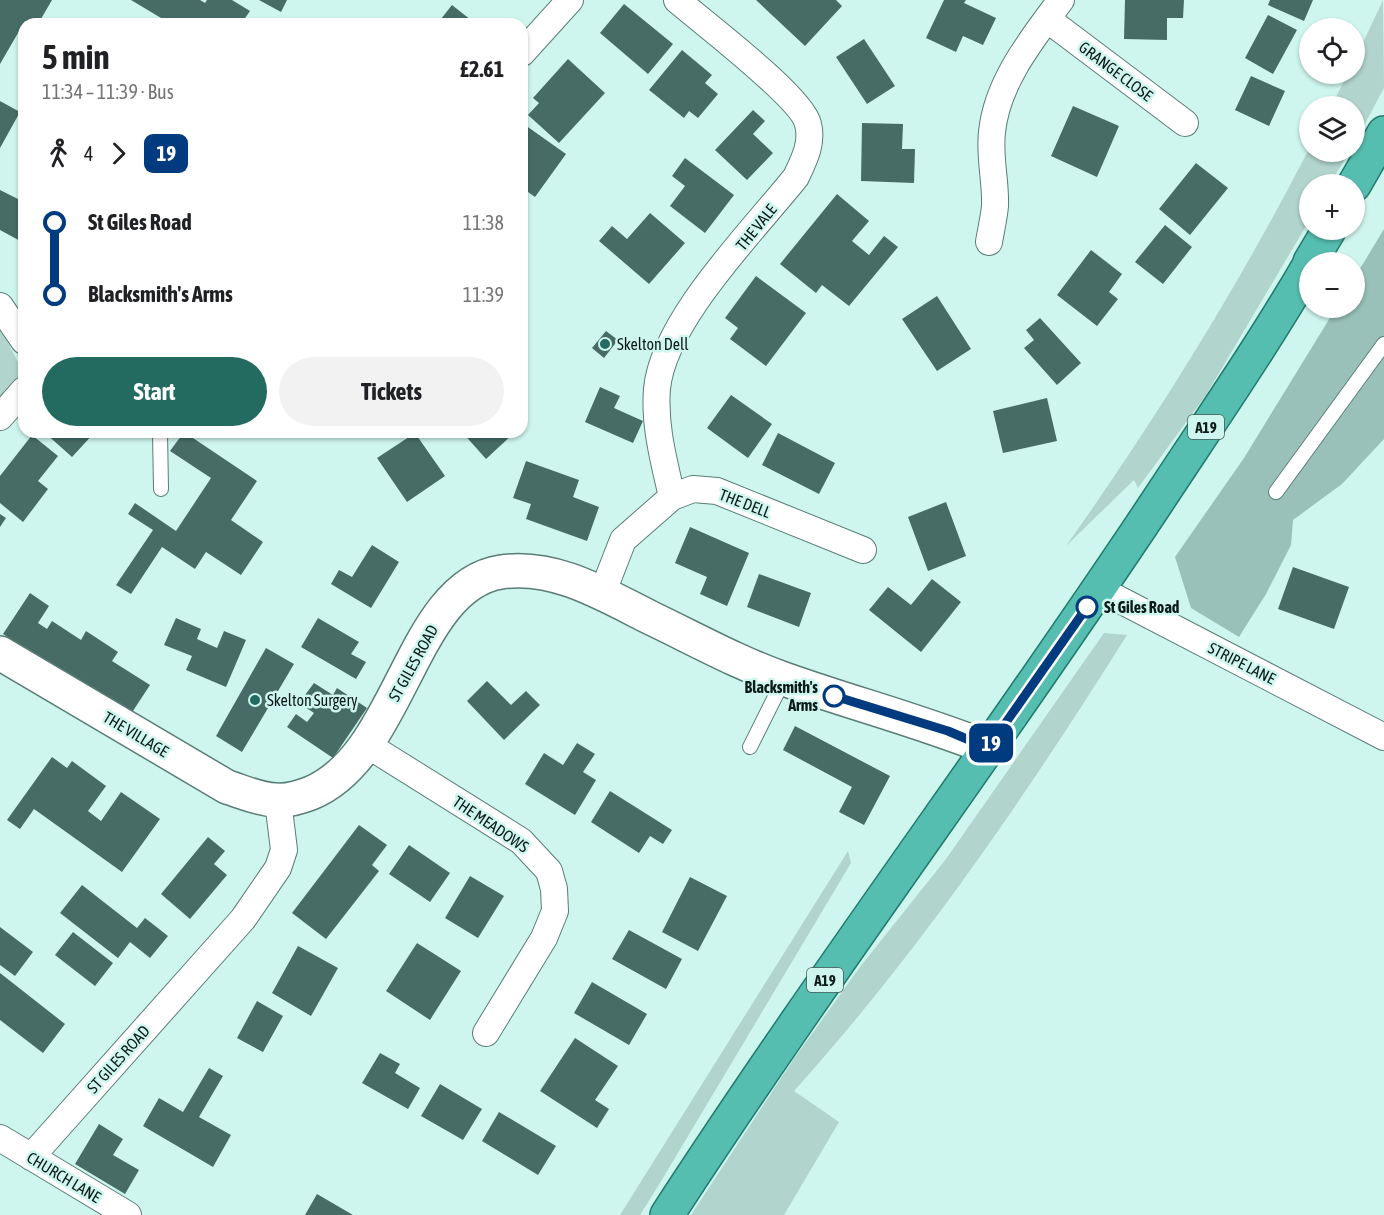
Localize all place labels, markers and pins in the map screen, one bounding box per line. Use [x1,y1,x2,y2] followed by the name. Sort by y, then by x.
[617,335,689,353] place label: Skelton Dell
[598,337,612,351] marker: Skelton Dell
[1076,596,1098,618] marker: St Giles Road
[1104,598,1180,616] place label: St Giles Road
[745,678,818,714] place label: Blacksmith's Arms
[823,685,845,707] marker: Blacksmith's Arms
[267,691,358,710] place label: Skelton Surgery
[248,693,262,707] marker: Skelton Surgery

